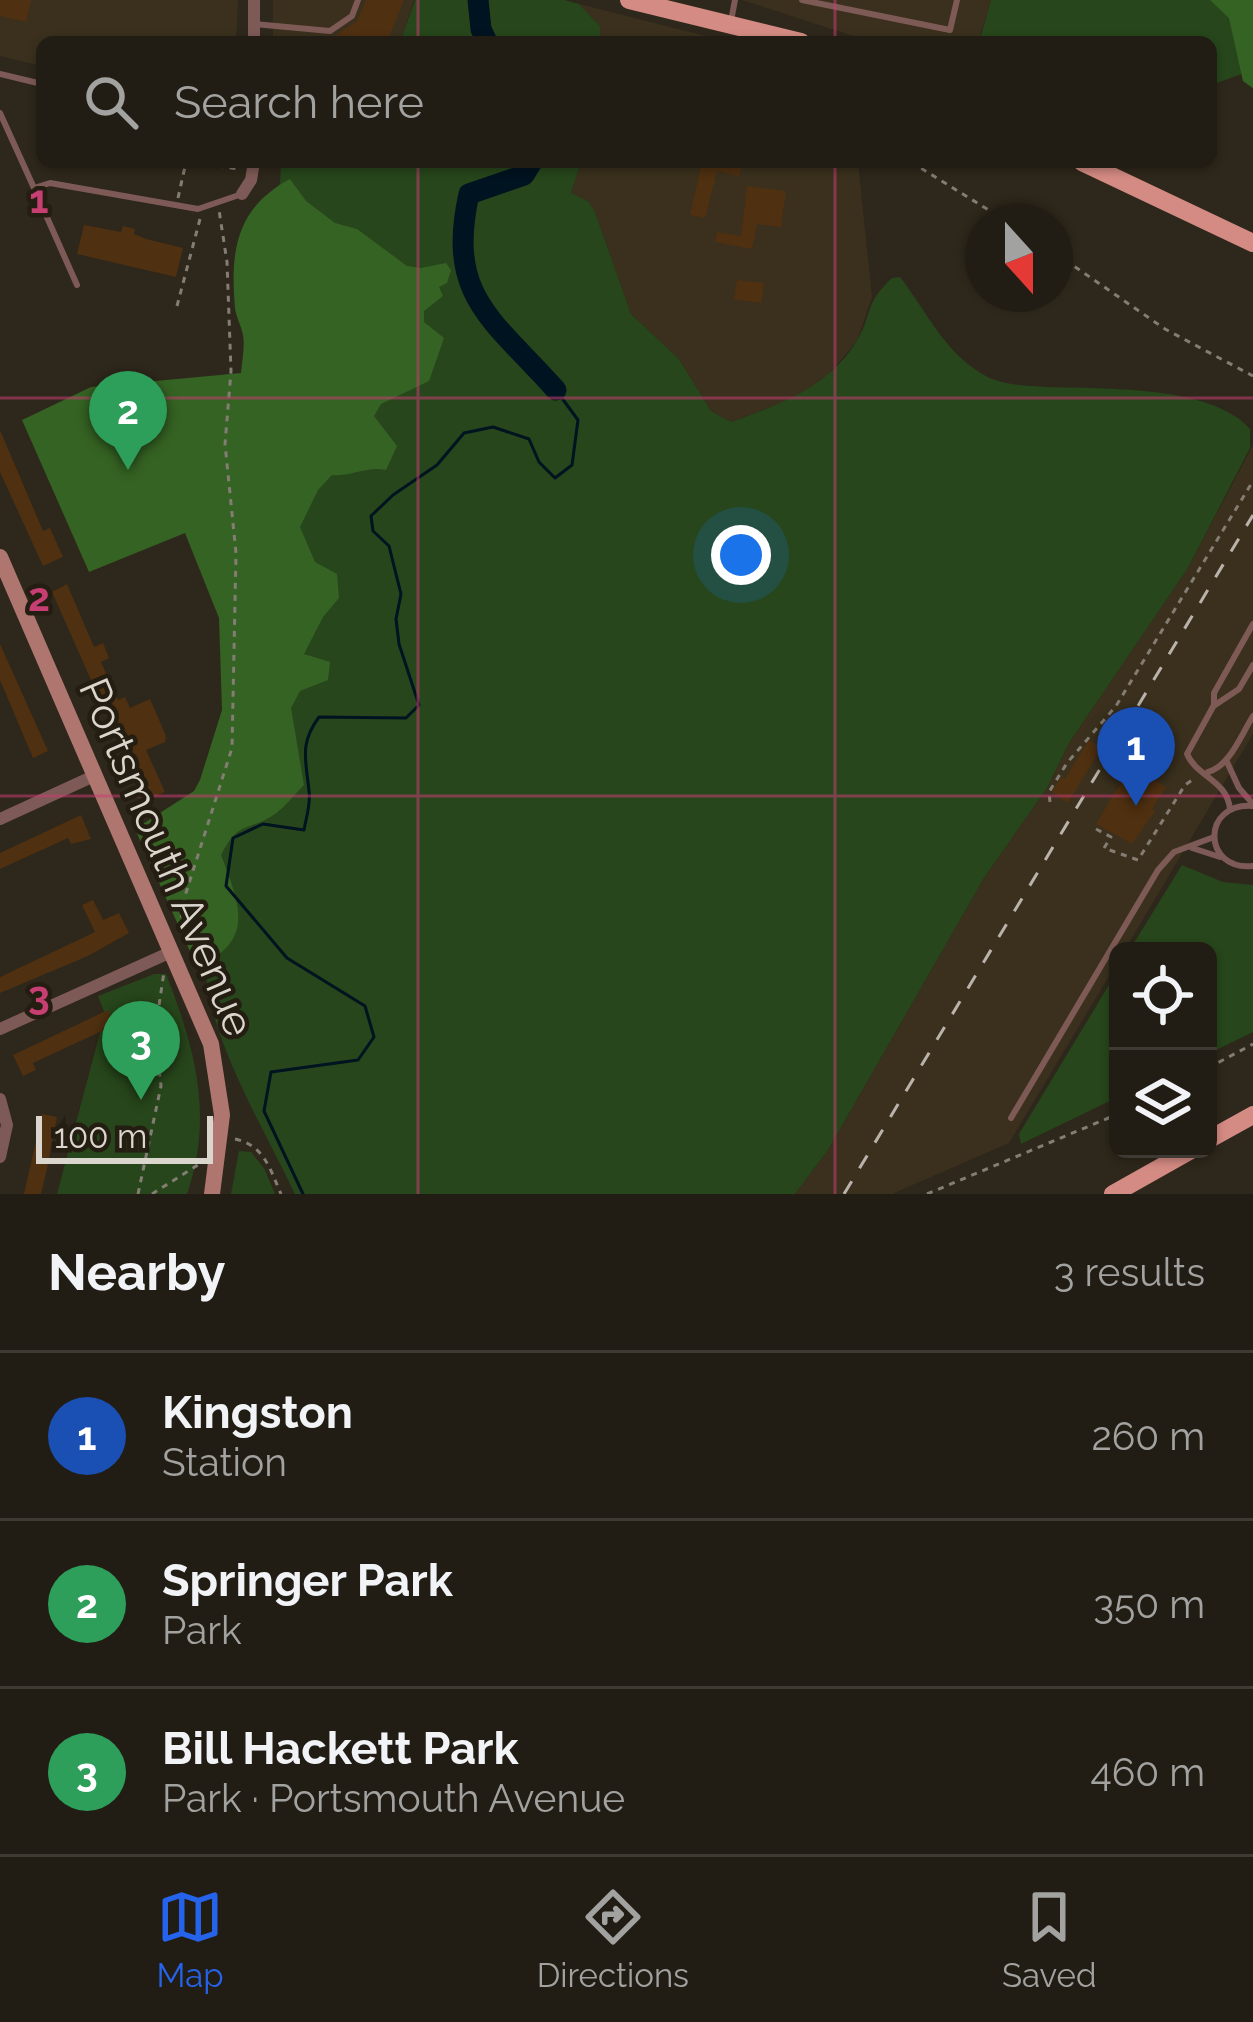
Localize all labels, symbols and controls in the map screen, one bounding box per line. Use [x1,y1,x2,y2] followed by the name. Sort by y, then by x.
[36,36,1217,168] search box
[78,69,144,135] icon: search
[174,76,424,129] text: Search here
[29,176,49,222] text: 1
[965,204,1073,312] north arrow
[89,371,167,470] pin: 2
[711,525,771,585] your location
[28,574,50,620] text: 2
[69,671,264,1043] street label: Portsmouth Avenue
[1097,707,1175,806] pin: 1
[1109,942,1217,1158] map controls
[1109,942,1217,1050] button: locate
[28,972,50,1018] text: 3
[102,1001,180,1100] pin: 3
[1109,1050,1217,1158] button: layers
[36,1110,213,1163] scale bar
[54,1117,147,1156] text: 100 m
[48,1242,225,1302] text: Nearby
[1054,1249,1205,1295] text: 3 results
[162,1386,353,1439] text: Kingston
[77,1413,97,1459] text: 1
[1092,1413,1205,1459] text: 260 m
[162,1439,287,1485] text: Station
[162,1554,453,1607] text: Springer Park
[76,1581,98,1627] text: 2
[1093,1581,1205,1627] text: 350 m
[162,1607,242,1653] text: Park
[162,1722,519,1775] text: Bill Hackett Park
[76,1749,98,1795] text: 3
[1091,1749,1205,1795] text: 460 m
[162,1775,625,1821] text: Park · Portsmouth Avenue
[157,1884,224,1995] tab: Map
[537,1884,689,1995] tab: Directions
[1002,1884,1096,1995] tab: Saved

